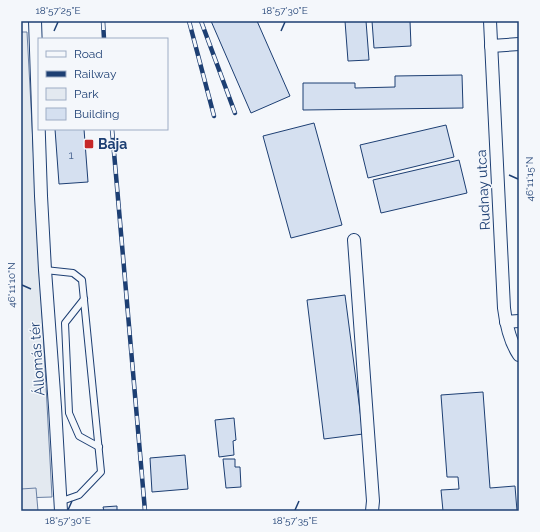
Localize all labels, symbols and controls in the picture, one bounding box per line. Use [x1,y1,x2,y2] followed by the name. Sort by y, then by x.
[35,5,81,16] text: 18°57'25"E
[262,5,308,16] text: 18°57'30"E
[38,38,168,130] legend
[74,47,103,61] text: Road
[74,67,117,81] text: Railway
[74,87,99,101] text: Park
[74,107,120,121] text: Building
[98,136,127,152] place label: Baja
[83,138,95,150] marker: Baja
[68,148,74,162] house number: 1
[473,149,493,231] street label: Rudnay utca
[524,157,535,201] text: 46°11'15"N
[6,262,17,308] text: 46°11'10"N
[25,321,48,397] street label: Állomás tér
[45,515,91,526] text: 18°57'30"E
[272,515,318,526] text: 18°57'35"E

